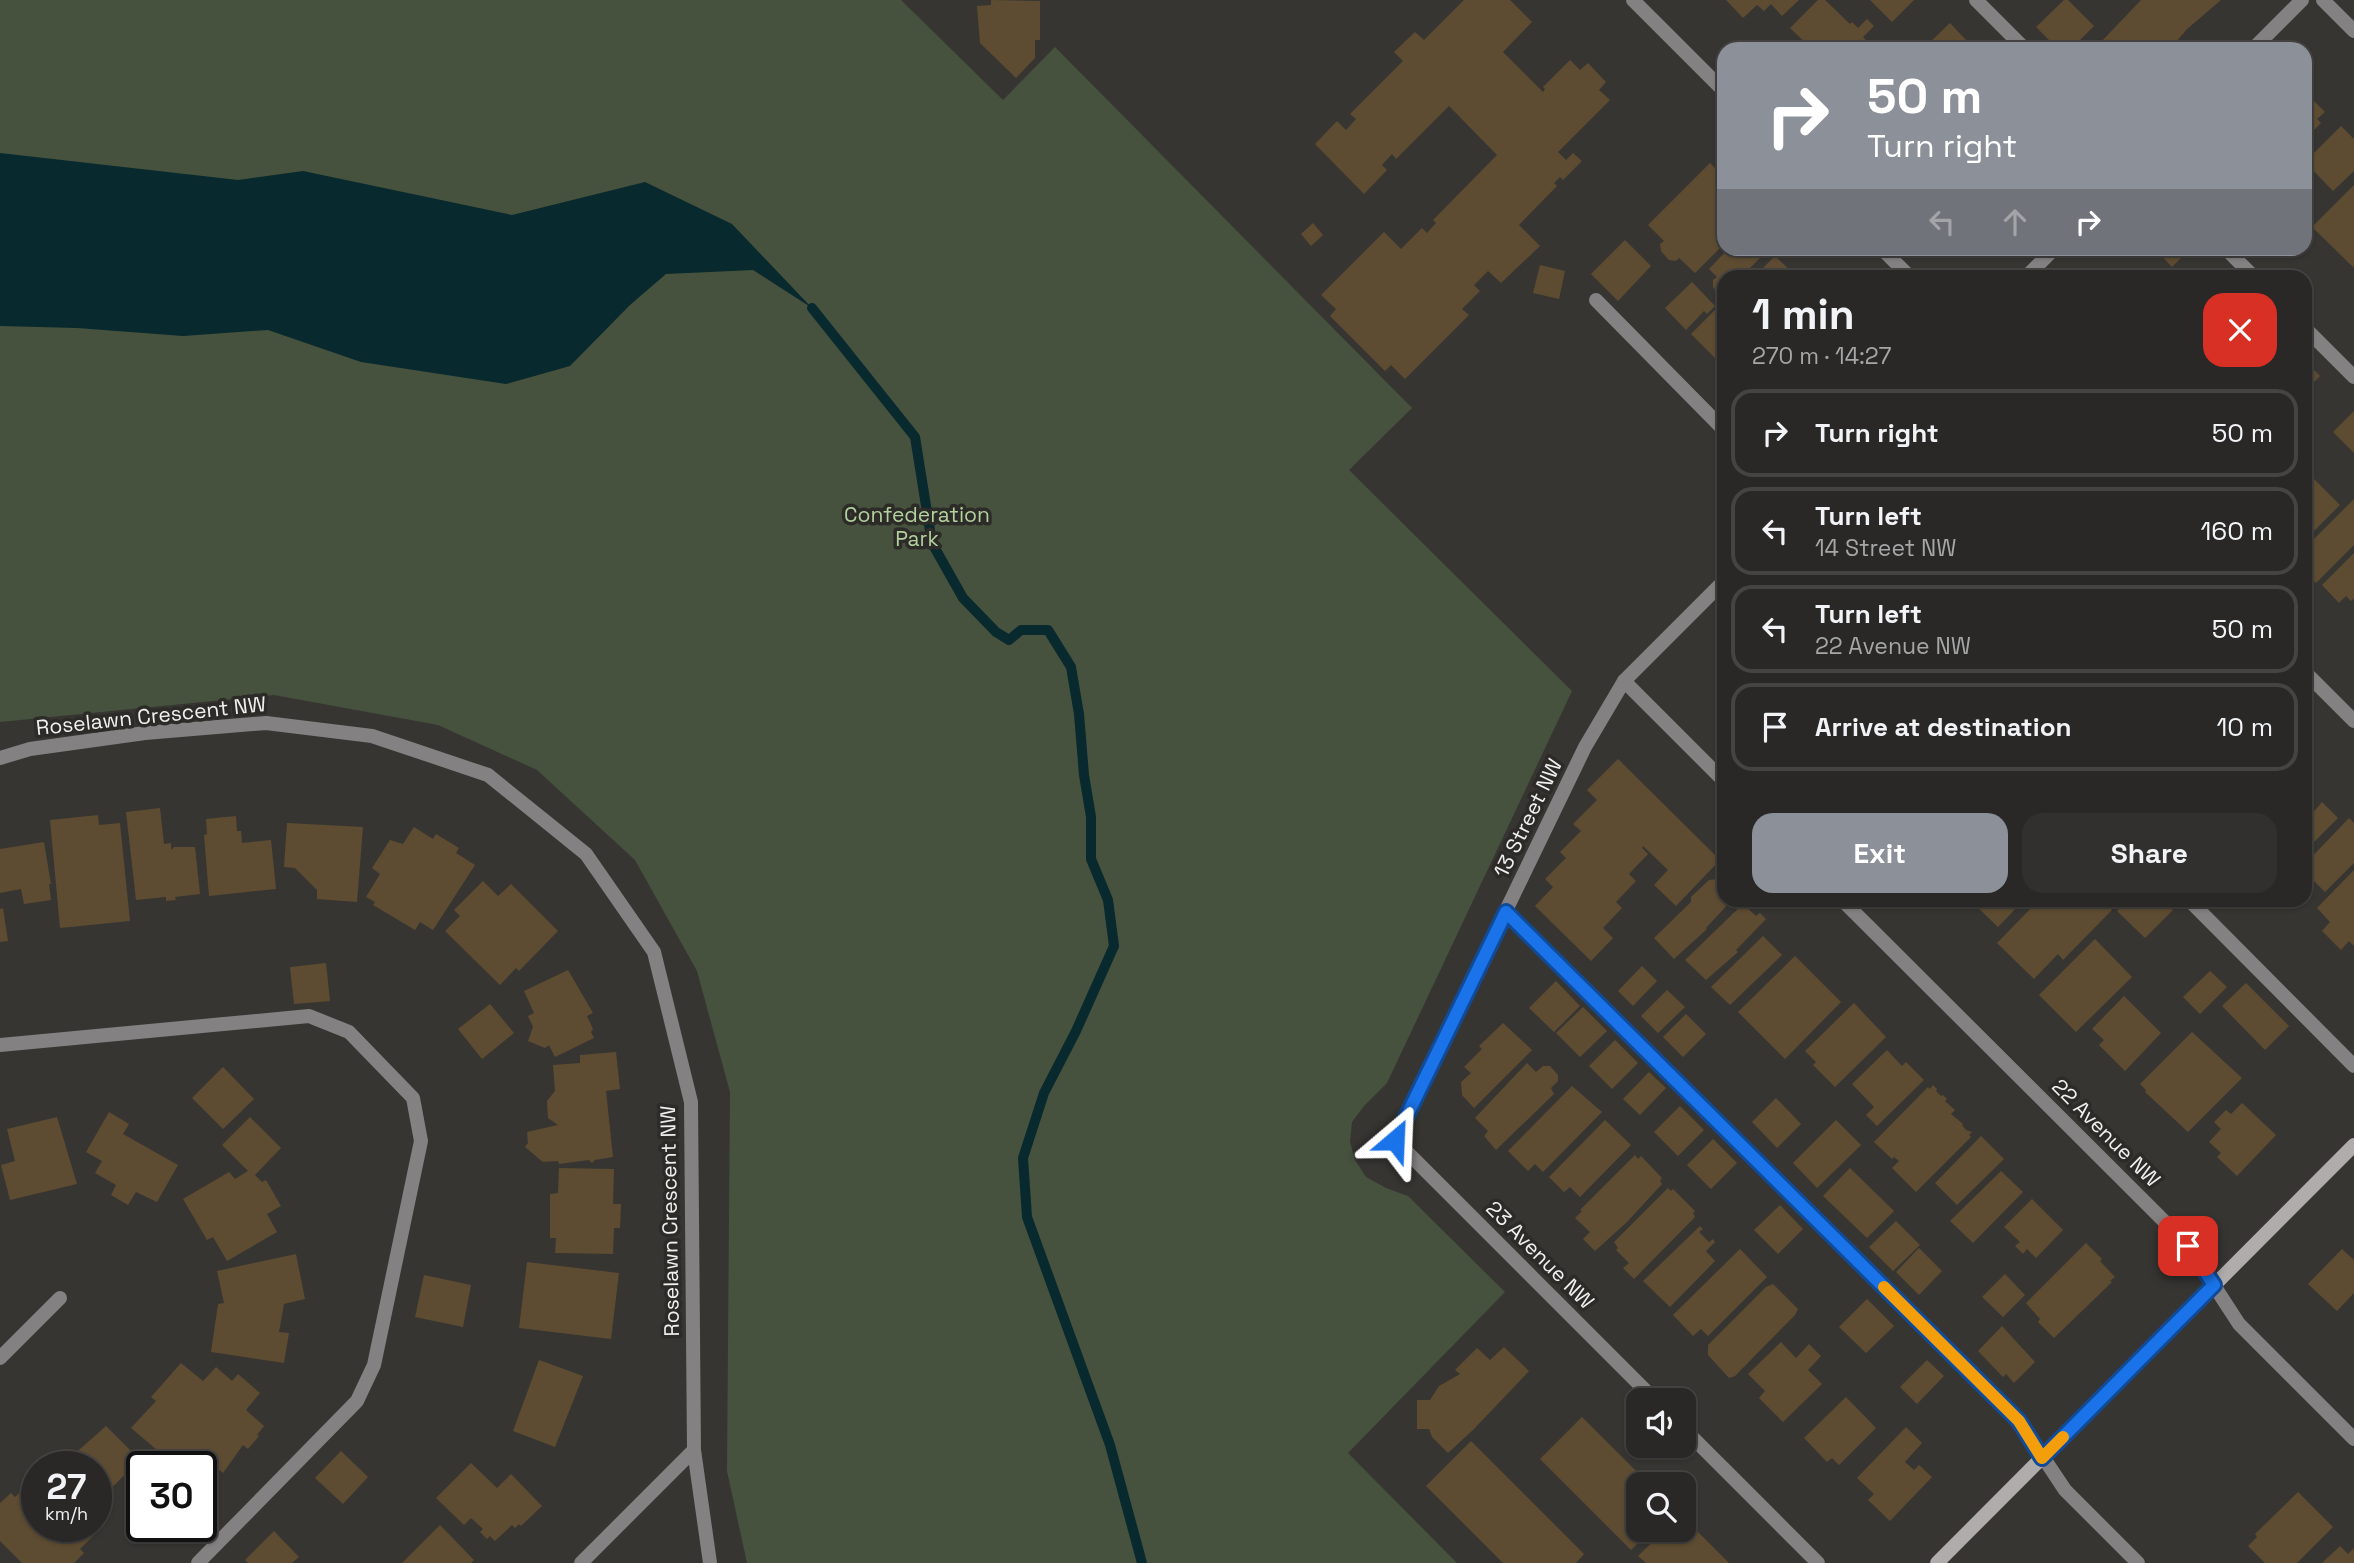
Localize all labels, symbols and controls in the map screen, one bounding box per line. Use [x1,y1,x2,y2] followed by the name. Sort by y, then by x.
[1867,65,1982,127] text: 50 m
[1752,70,1843,161] icon: right
[1867,126,2017,166] text: Turn right
[1923,203,1961,241] icon: left
[1996,203,2034,241] icon: ahead
[2069,203,2107,241] icon: right
[1752,288,1855,341] text: 1 min
[2203,293,2277,367] button: close
[1752,341,1892,371] text: 270 m · 14:27
[1756,414,1794,452] icon: right
[1815,416,1939,450] text: Turn right
[2212,416,2273,450] text: 50 m
[1815,499,1922,533] text: Turn left
[844,501,990,552] park label: Confederation Park
[1756,512,1794,550] icon: left
[2201,514,2273,548] text: 160 m
[1815,533,1957,563] text: 14 Street NW
[1815,597,1922,631] text: Turn left
[1756,610,1794,648] icon: left
[2212,612,2273,646] text: 50 m
[1815,631,1971,661] text: 22 Avenue NW
[35,690,267,741] street label: Roselawn Crescent NW
[1756,708,1794,746] icon: arrive
[1815,710,2072,744] text: Arrive at destination
[2216,710,2273,744] text: 10 m
[1487,754,1568,882] street label: 13 Street NW
[1752,813,2008,893] button: Exit
[2022,813,2277,893] button: Share
[2046,1073,2166,1193] street label: 22 Avenue NW
[1358,1103,1432,1177] position arrow
[654,1105,685,1337] street label: Roselawn Crescent NW
[1481,1195,1600,1314] street label: 23 Avenue NW
[2158,1216,2218,1276] pin
[2169,1227,2207,1265] icon: arrive
[1626,1388,1696,1542] map controls
[1626,1388,1696,1458] button: sound
[126,1451,217,1542] speed limit sign: 30
[47,1465,86,1509] text: 27
[1626,1472,1696,1542] button: search
[45,1502,88,1525] text: km/h

